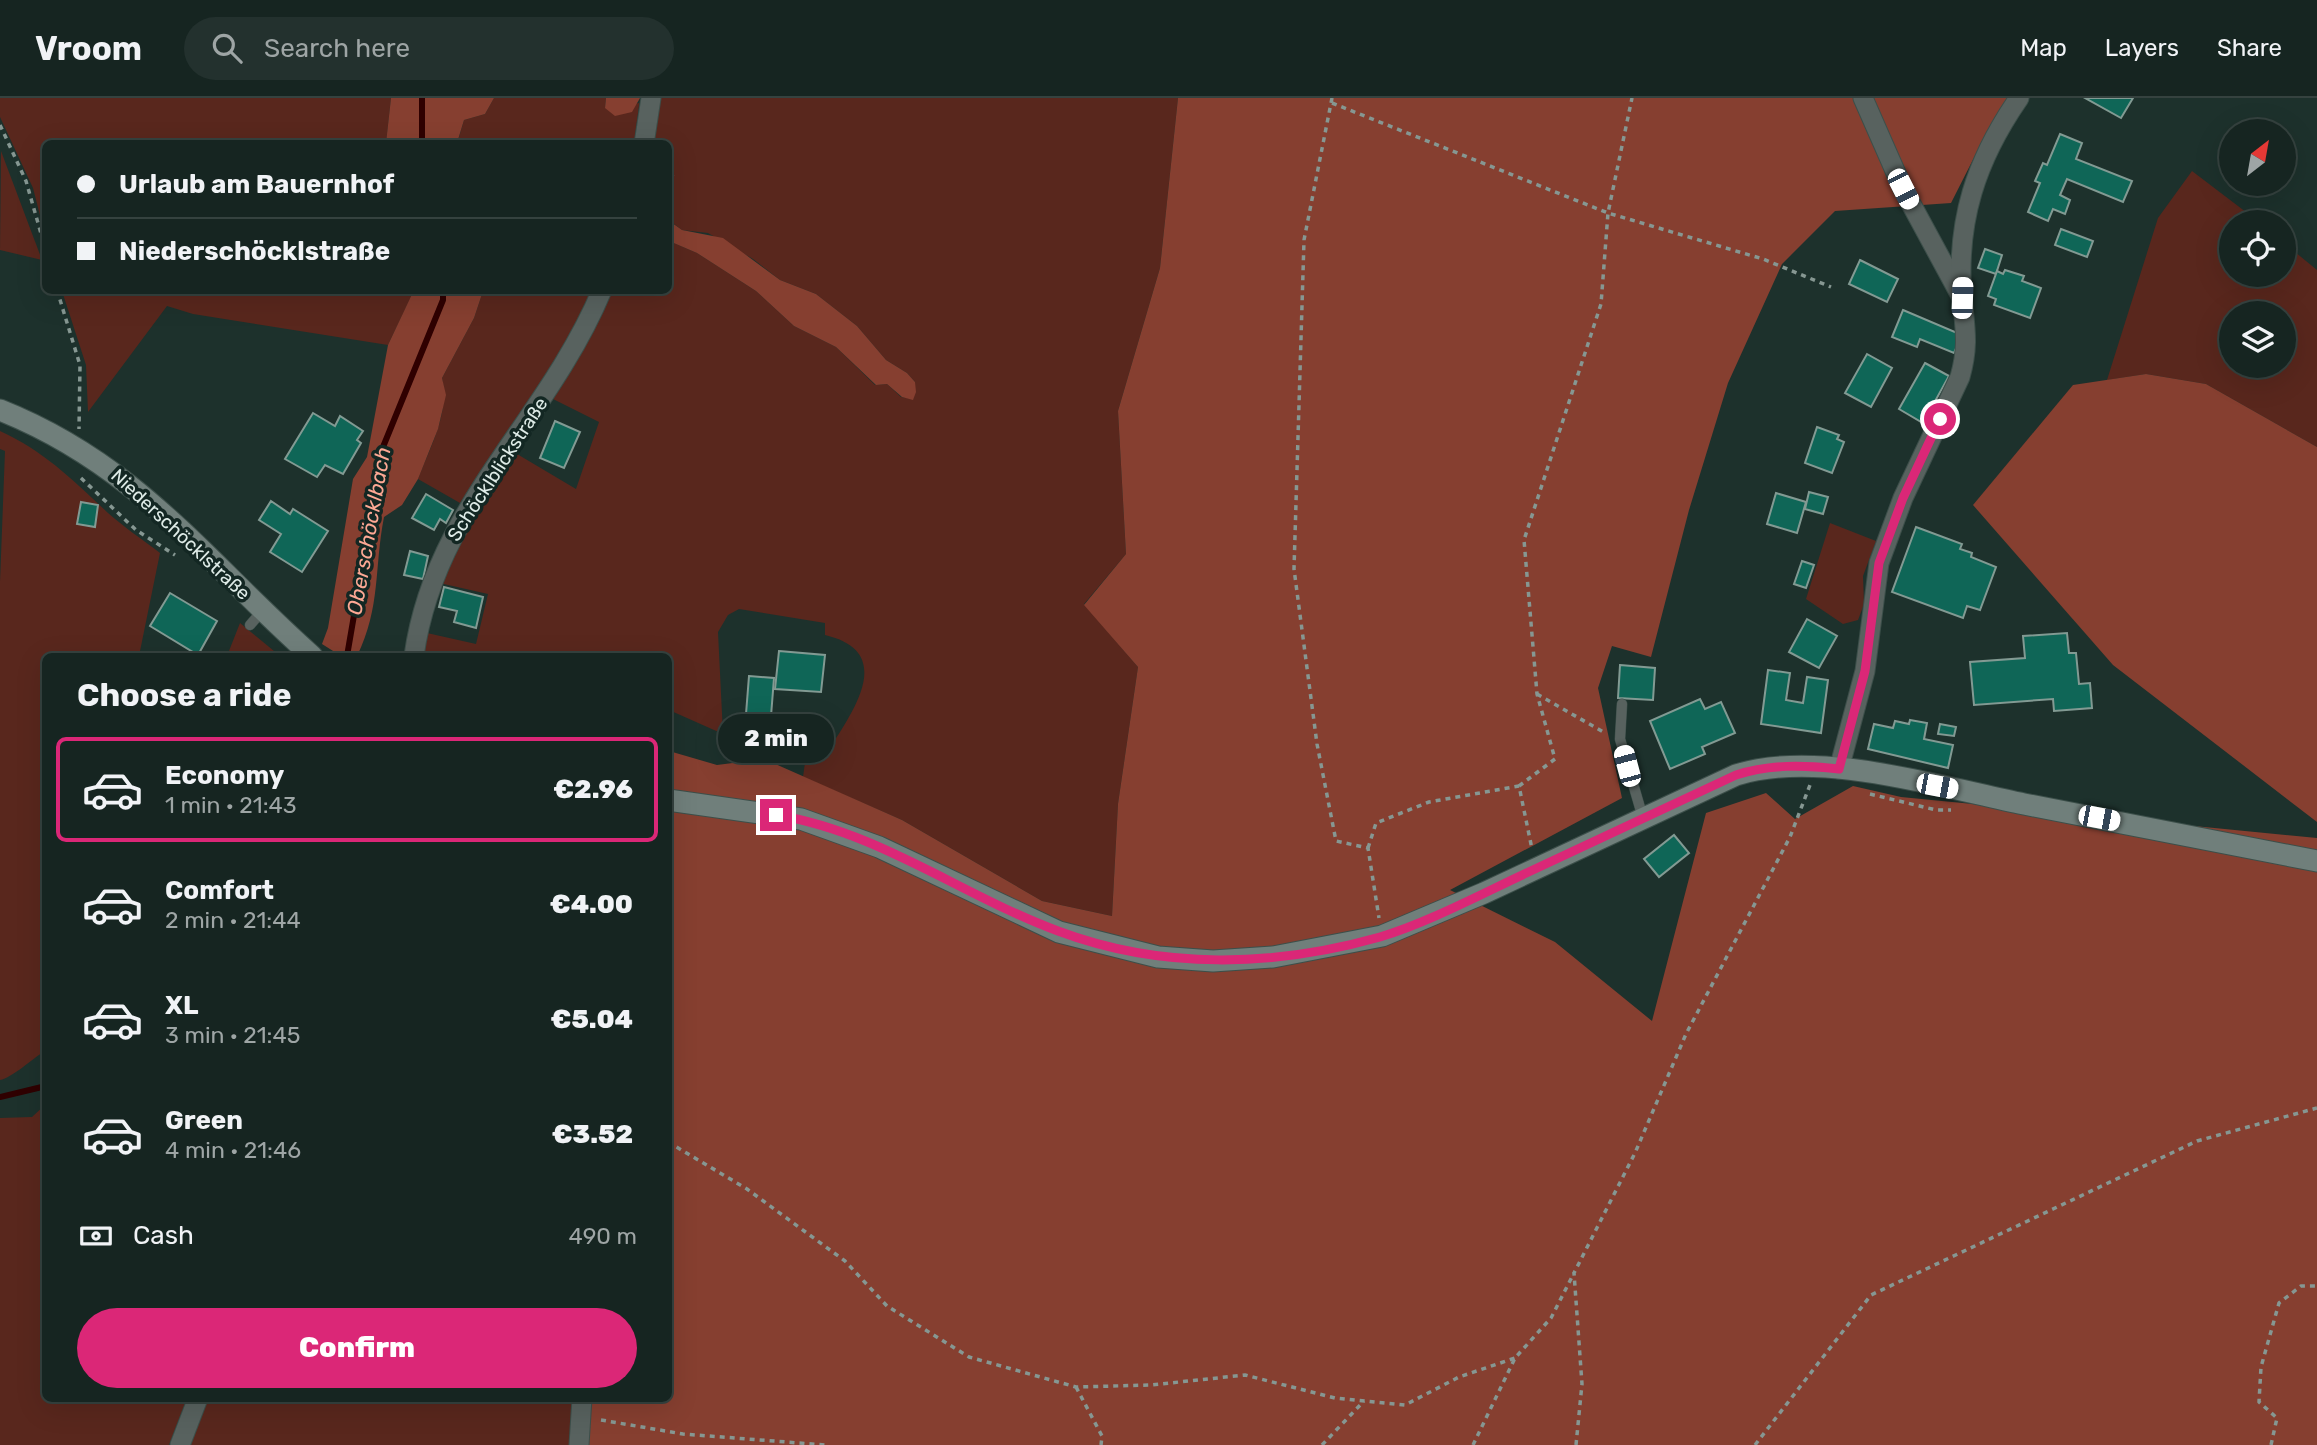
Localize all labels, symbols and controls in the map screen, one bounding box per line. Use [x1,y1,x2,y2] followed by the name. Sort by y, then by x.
[184,17,674,80] search box
[35,29,142,68] text: Vroom
[208,29,246,67] icon: search
[264,33,410,64] text: Search here
[2020,34,2067,62] text: Map
[2105,34,2179,62] text: Layers
[2217,34,2282,62] text: Share
[2219,119,2296,196] north arrow
[2219,119,2296,378] map controls
[1885,166,1922,212] car
[119,169,394,200] text: Urlaub am Bauernhof
[2219,210,2296,287] button: locate
[119,236,390,267] text: Niederschöcklstraße
[1951,277,1974,319] car
[2219,301,2296,378] button: layers
[442,393,552,545] street label: Schöcklblickstraße
[1924,403,1956,435] route start
[341,445,396,617] water label: Oberschöcklbach
[106,464,255,605] street label: Niederschöcklstraße
[77,676,291,714] text: Choose a ride
[718,714,834,762] callout: 2 min
[744,724,808,752] text: 2 min
[1612,743,1643,789] car
[81,758,144,821] icon: car
[165,760,284,791] text: Economy
[1915,772,1960,800] car
[553,774,633,805] text: €2.96
[165,791,297,819] text: 1 min · 21:43
[760,799,792,831] route end
[2077,804,2122,832] car
[81,873,144,936] icon: car
[165,875,274,906] text: Comfort
[550,889,633,920] text: €4.00
[165,906,301,934] text: 2 min · 21:44
[81,988,144,1051] icon: car
[165,990,198,1021] text: XL
[551,1004,633,1035] text: €5.04
[165,1021,300,1049] text: 3 min · 21:45
[81,1103,144,1166] icon: car
[165,1105,243,1136] text: Green
[552,1119,633,1150] text: €3.52
[165,1136,301,1164] text: 4 min · 21:46
[77,1217,115,1255] icon: cash
[133,1220,194,1251] text: Cash
[569,1222,637,1250] text: 490 m
[77,1308,637,1388] button: Confirm

